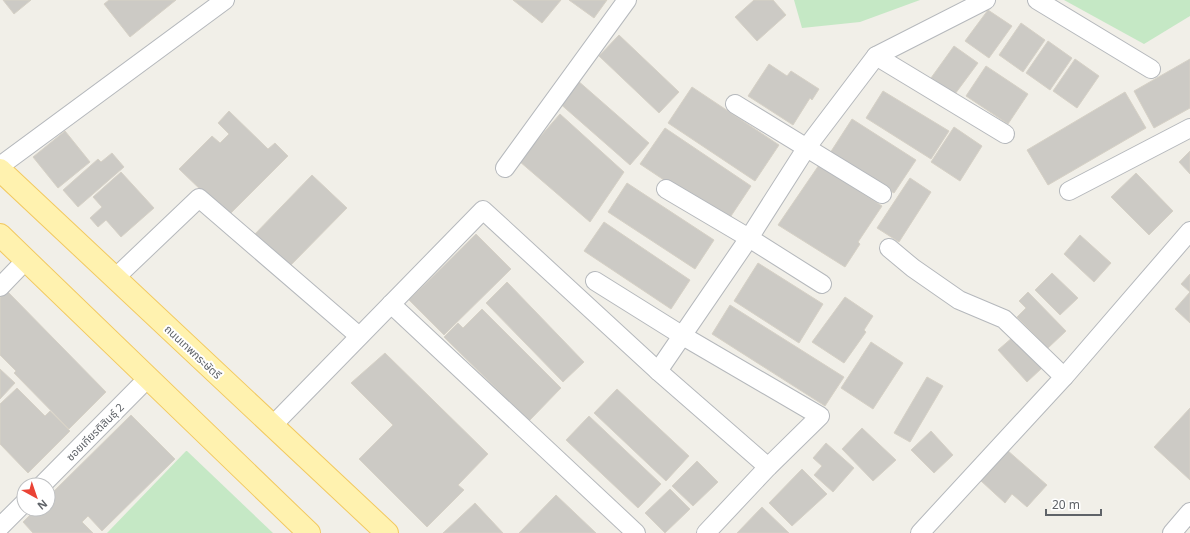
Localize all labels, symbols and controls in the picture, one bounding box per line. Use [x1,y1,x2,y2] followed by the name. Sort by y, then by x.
[162,321,225,382] street label: ถนนเทพกระษัตรี
[63,400,127,464] street label: ซอยเกียรติสินธุ์ 2
[16,477,56,517] north arrow
[1046,491,1101,517] scale bar
[34,496,51,514] text: N
[1052,496,1080,513] text: 20 m

